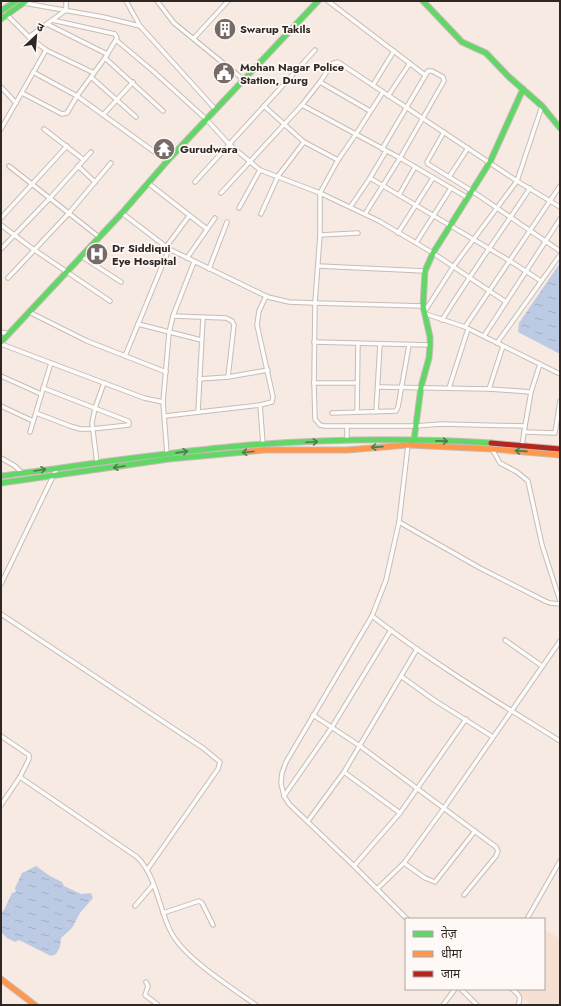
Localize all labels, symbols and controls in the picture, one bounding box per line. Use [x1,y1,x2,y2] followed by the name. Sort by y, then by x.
[16,16,56,56] north arrow
[212,16,238,42] building icon: Swarup Takils
[34,18,47,36] text: उ
[240,21,310,37] place label: Swarup Takils
[240,59,344,88] place label: Mohan Nagar Police Station, Durg
[211,60,237,86] public building icon: Mohan Nagar Police Station, Durg
[151,136,177,162] temple icon: Gurudwara
[180,141,238,157] place label: Gurudwara
[112,240,176,269] place label: Dr Siddiqui Eye Hospital
[84,241,110,267] hospital icon: Dr Siddiqui Eye Hospital
[435,437,448,445] one-way arrow
[305,438,318,445] one-way arrow
[371,444,384,451] one-way arrow
[175,448,188,456] one-way arrow
[242,448,255,455] one-way arrow
[515,448,528,455] one-way arrow
[112,463,125,471] one-way arrow
[33,466,46,474] one-way arrow
[405,918,545,990] legend
[441,925,458,943] text: तेज़
[441,945,463,963] text: धीमा
[441,965,461,983] text: जाम

